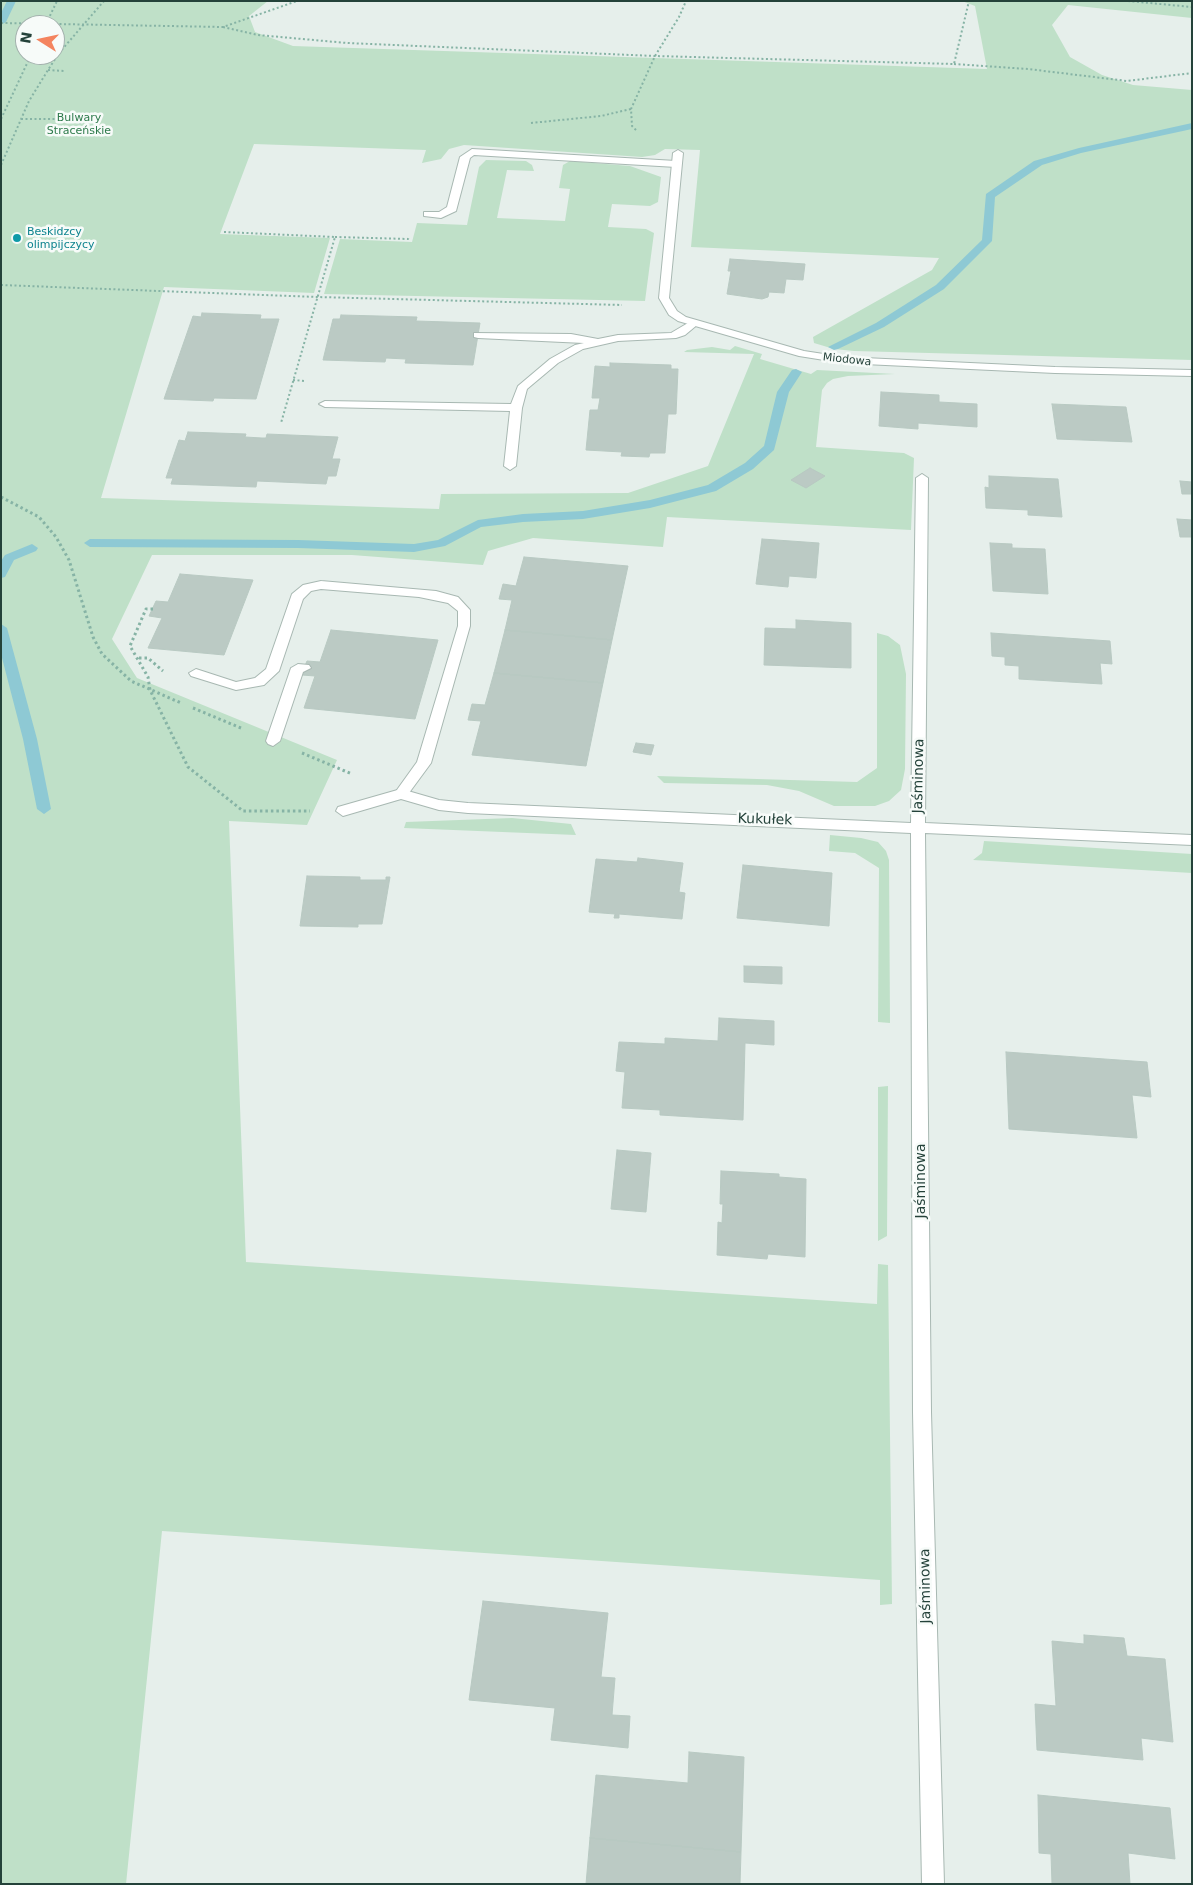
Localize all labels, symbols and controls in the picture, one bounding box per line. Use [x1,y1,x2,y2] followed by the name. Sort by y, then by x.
[15,15,65,65] north arrow
[17,30,35,45] text: N
[47,111,111,137] park label: Bulwary Straceńskie
[27,225,95,251] place label: Beskidzcy olimpijczycy
[11,232,23,244] marker: Beskidzcy olimpijczycy
[822,351,872,369] street label: Miodowa
[910,738,928,814] street label: Jaśminowa
[737,811,793,829] street label: Kukułek
[913,1144,929,1218] street label: Jaśminowa
[917,1548,935,1624] street label: Jaśminowa

